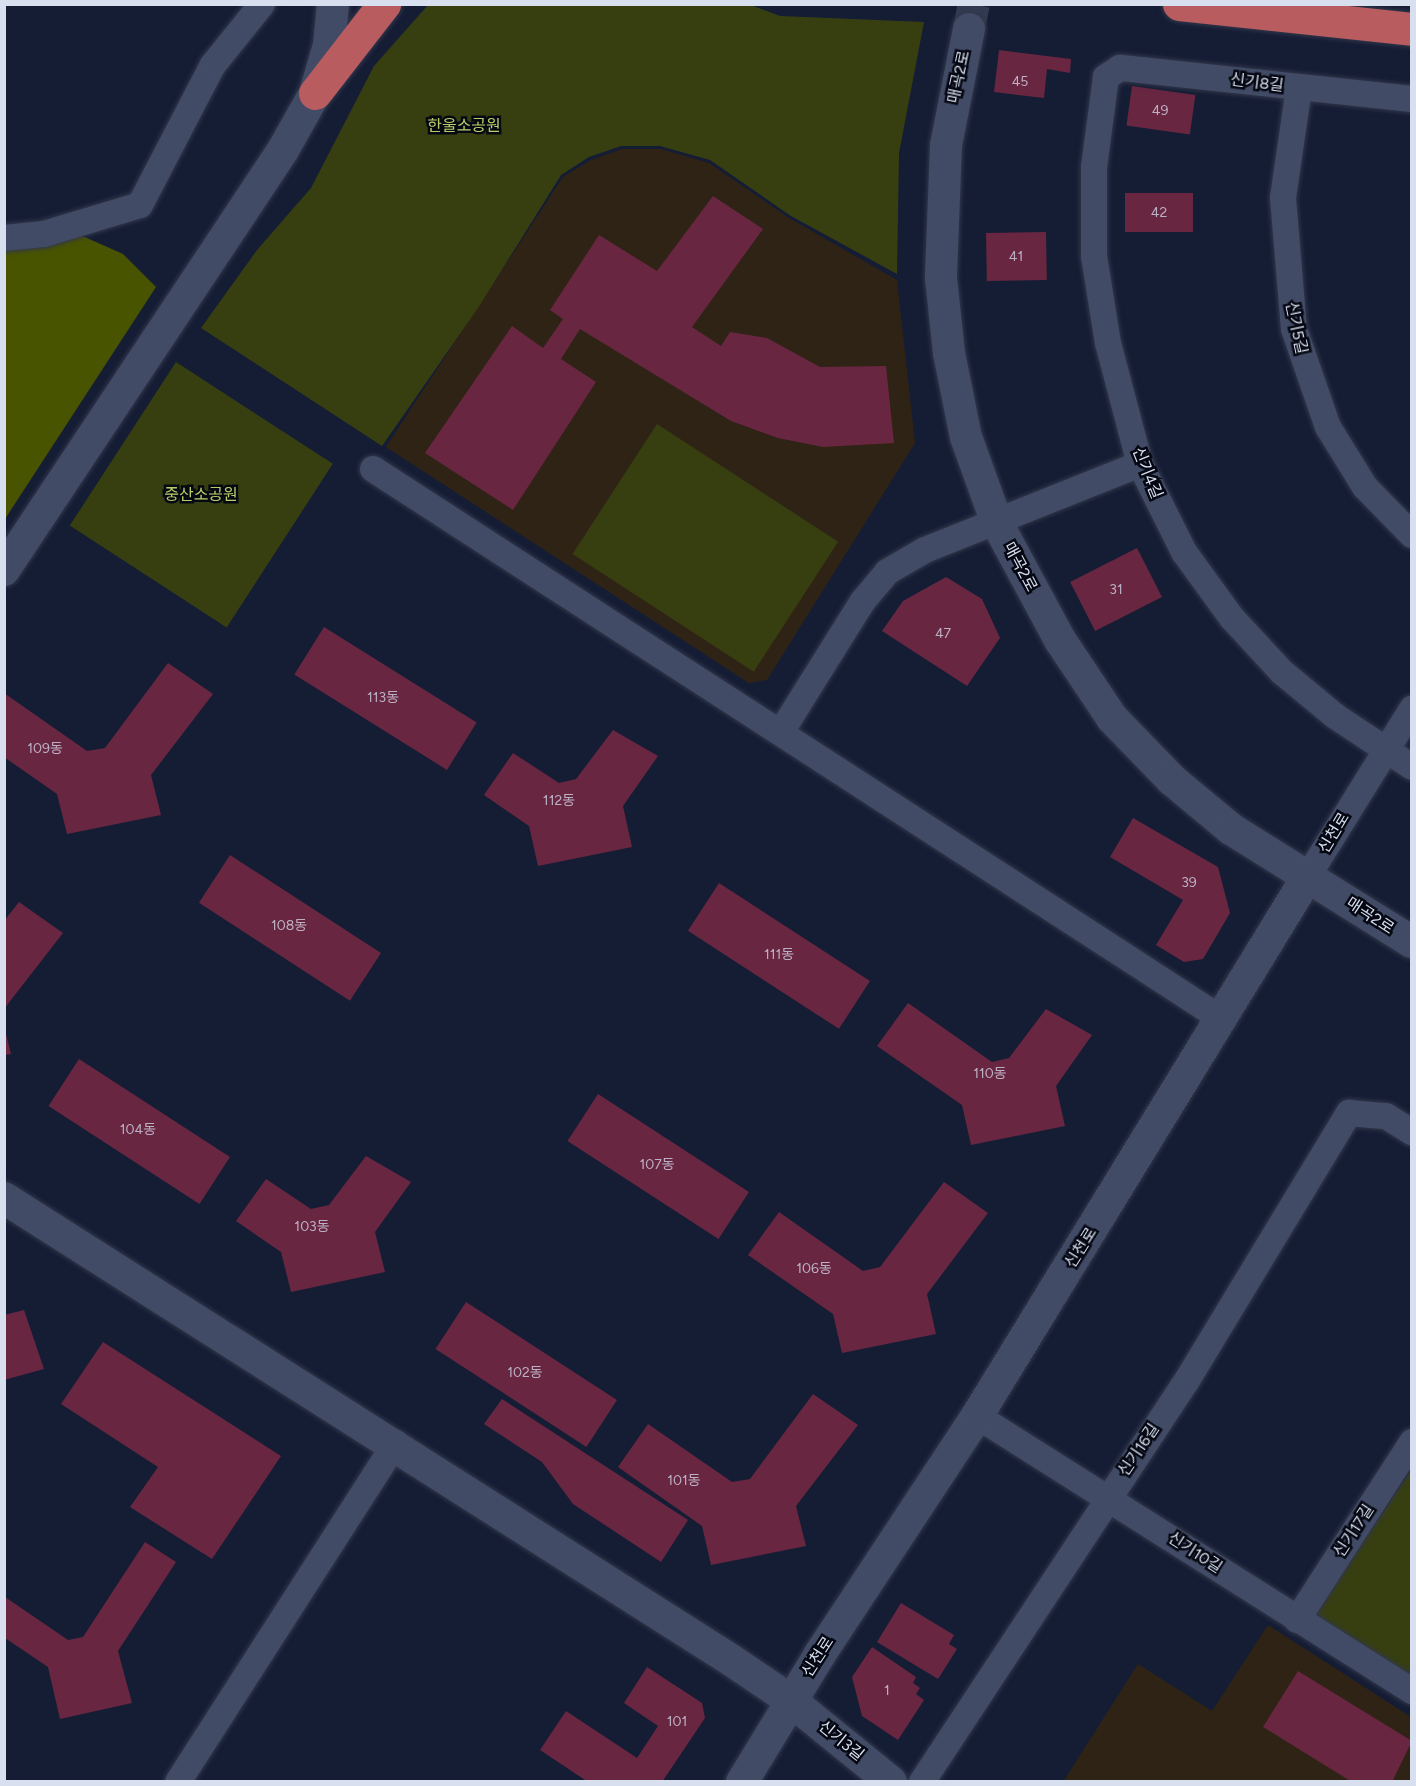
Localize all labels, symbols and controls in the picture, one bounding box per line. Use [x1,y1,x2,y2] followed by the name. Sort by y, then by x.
[944,49,974,105] street label: 매곡2로
[1229,70,1285,96] street label: 신기8길
[1012,74,1028,90] house number: 45
[1152,103,1168,119] house number: 49
[427,116,501,136] park label: 한울소공원
[1151,205,1167,221] house number: 42
[1009,249,1023,265] house number: 41
[1281,300,1311,356] street label: 신기5길
[1128,444,1166,502] street label: 신기4길
[164,485,238,505] park label: 중산소공원
[999,539,1041,595] street label: 매곡2로
[1109,582,1123,598] house number: 31
[935,626,951,642] house number: 47
[367,690,399,706] house number: 113동
[27,741,63,757] house number: 109동
[543,793,575,809] house number: 112동
[1314,809,1354,857] street label: 신천로
[1181,875,1197,891] house number: 39
[1343,893,1397,939] street label: 매곡2로
[271,918,307,934] house number: 108동
[764,947,794,963] house number: 111동
[973,1066,1007,1082] house number: 110동
[120,1122,156,1138] house number: 104동
[639,1157,675,1173] house number: 107동
[294,1219,330,1235] house number: 103동
[1061,1224,1101,1272] street label: 신천로
[796,1261,832,1277] house number: 106동
[507,1365,543,1381] house number: 102동
[1114,1420,1164,1480] street label: 신기16길
[667,1473,701,1489] house number: 101동
[1330,1501,1378,1561] street label: 신기17길
[1164,1528,1226,1578] street label: 신기10길
[798,1633,838,1681] street label: 신천로
[884,1683,890,1699] house number: 1
[667,1714,687,1730] house number: 101
[814,1717,868,1765] street label: 신기3길

